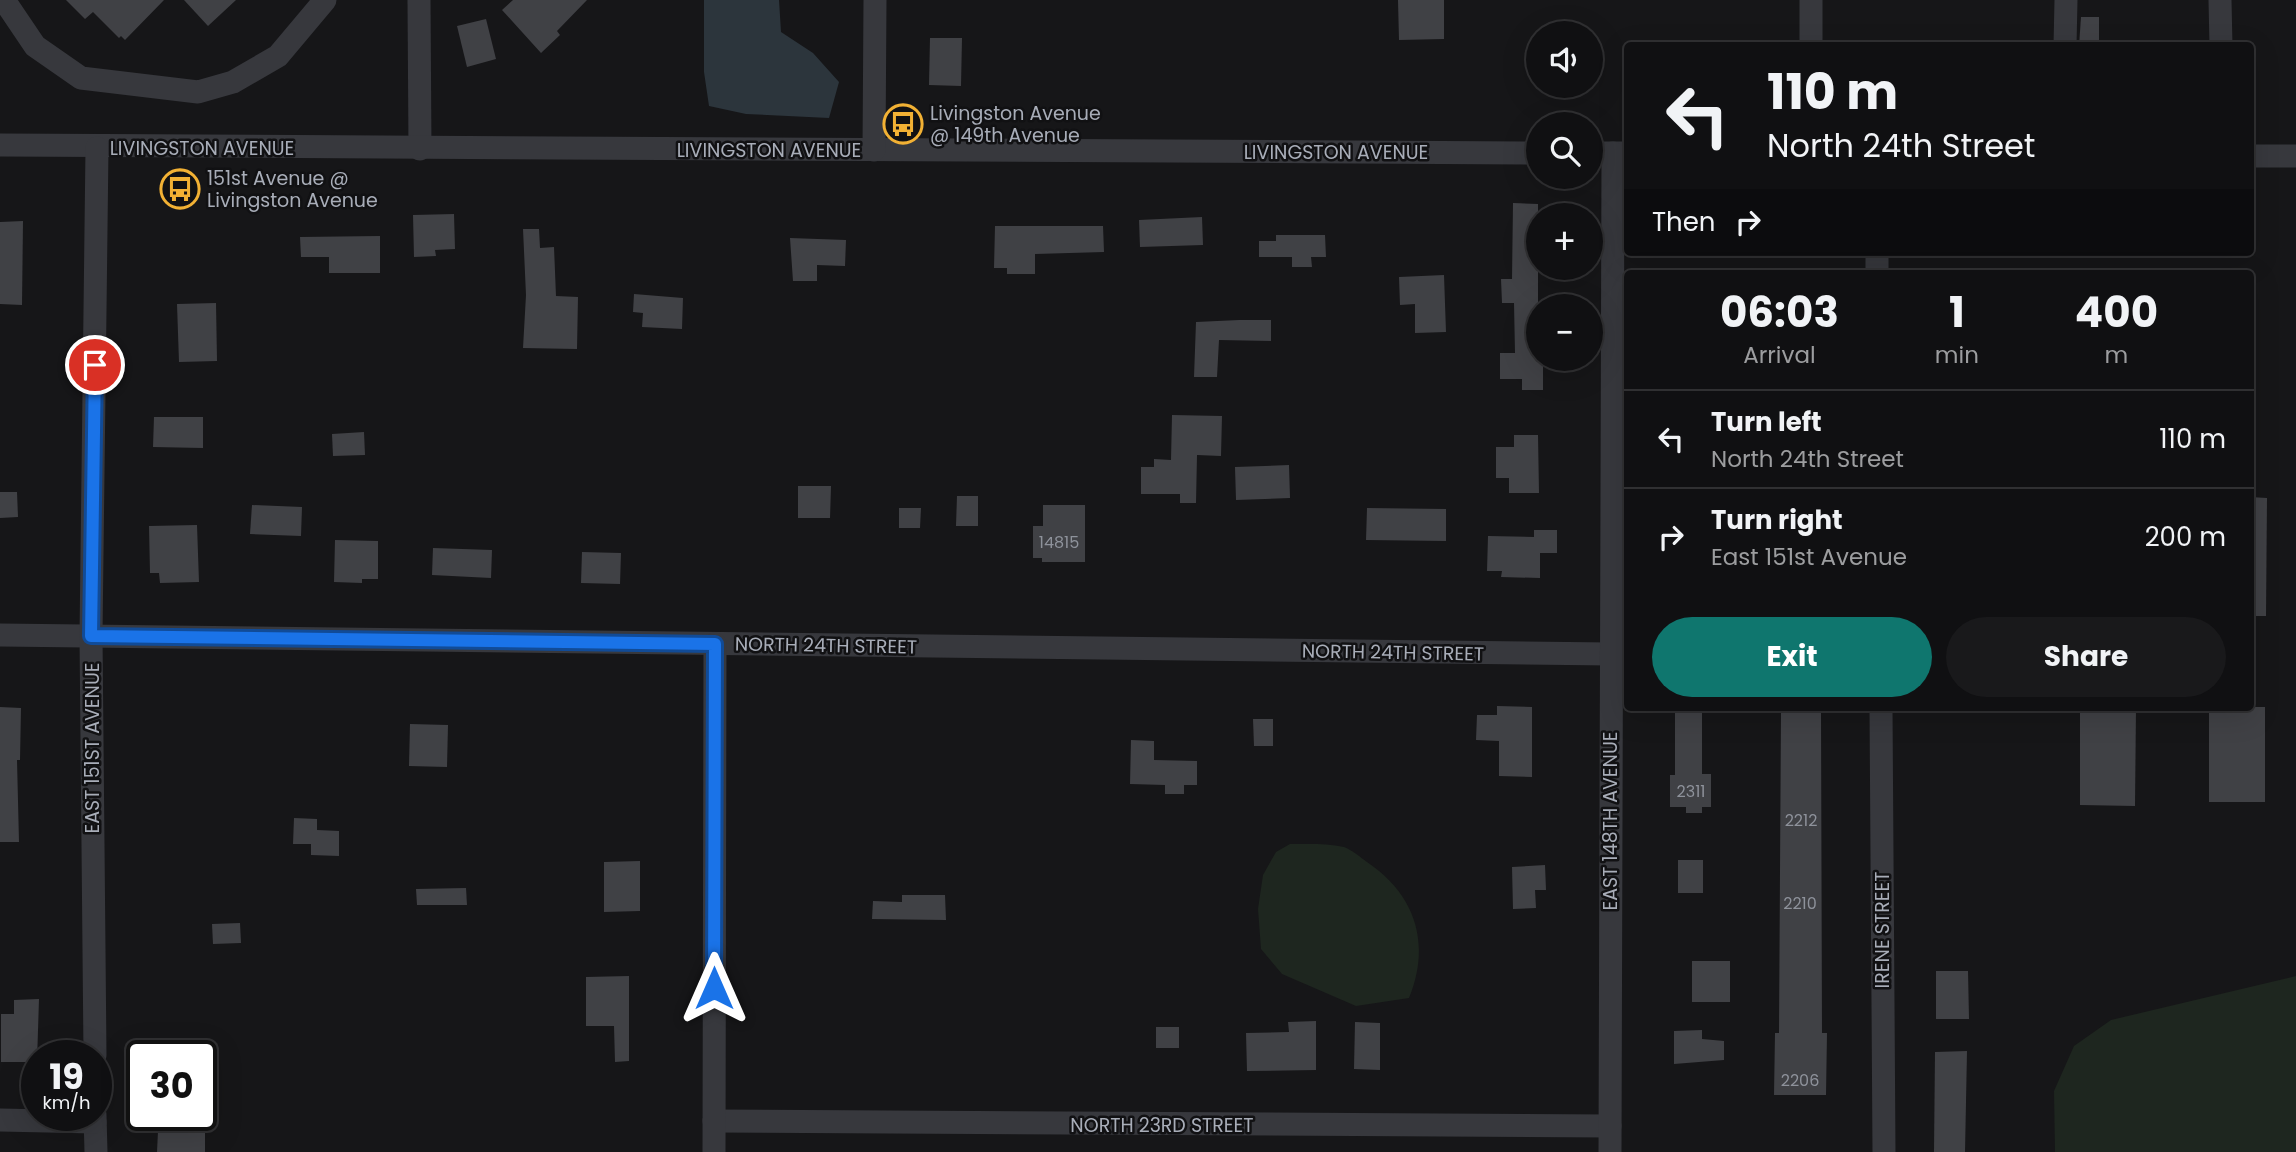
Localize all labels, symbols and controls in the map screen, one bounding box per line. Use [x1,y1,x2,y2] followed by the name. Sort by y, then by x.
[1526,21,1603,371] map controls
[1526,21,1603,98] button: sound
[1767,58,1898,126] text: 110 m
[1652,70,1743,161] icon: left
[930,100,1101,149] place label: Livingston Avenue @ 149th Avenue
[882,103,924,145] bus stop icon: Livingston Avenue @ 149th Avenue
[1526,112,1603,189] button: search
[1767,123,2035,168] text: North 24th Street
[110,135,294,162] street label: LIVINGSTON AVENUE
[677,137,861,164] street label: LIVINGSTON AVENUE
[1244,139,1428,166] street label: LIVINGSTON AVENUE
[207,165,378,214] place label: 151st Avenue @ Livingston Avenue
[159,168,201,210] bus stop icon: 151st Avenue @ Livingston Avenue
[1526,203,1603,280] button: +
[1729,203,1767,241] icon: right
[1652,204,1715,240] text: Then
[1720,283,1839,342] text: 06:03
[1949,283,1965,342] text: 1
[2075,283,2158,342] text: 400
[1526,294,1603,371] button: −
[65,335,125,395] pin
[1743,339,1816,371] text: Arrival
[1935,339,1979,371] text: min
[2105,339,2128,371] text: m
[76,346,114,384] icon: arrive
[1711,404,1822,440] text: Turn left
[1652,420,1690,458] icon: left
[2159,421,2226,457] text: 110 m
[1711,443,1904,475] text: North 24th Street
[1711,502,1843,538] text: Turn right
[1652,518,1690,556] icon: right
[2145,519,2226,555] text: 200 m
[1039,531,1079,554] house number: 14815
[1711,541,1907,573] text: East 151st Avenue
[1652,617,1932,697] button: Exit
[1946,617,2226,697] button: Share
[735,630,917,661] street label: NORTH 24TH STREET
[1302,637,1484,668] street label: NORTH 24TH STREET
[79,663,106,833] street label: EAST 151ST AVENUE
[1597,732,1624,910] street label: EAST 148TH AVENUE
[1677,780,1705,803] house number: 2311
[1785,809,1817,832] house number: 2212
[1869,872,1896,988] street label: IRENE STREET
[1783,892,1817,915] house number: 2210
[677,951,751,1025] position arrow
[126,1040,217,1131] speed limit sign: 30
[49,1052,84,1101] text: 19
[1781,1069,1819,1092] house number: 2206
[43,1090,90,1115] text: km/h
[1070,1112,1254,1139] street label: NORTH 23RD STREET

